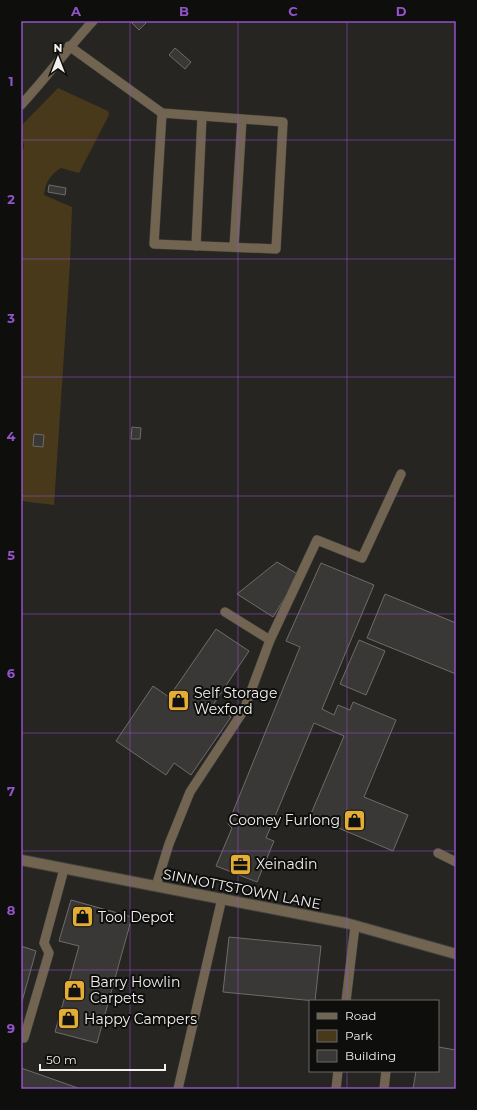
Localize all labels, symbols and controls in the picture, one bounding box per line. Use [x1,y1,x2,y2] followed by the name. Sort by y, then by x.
[70,3,82,19] text: A
[179,3,189,19] text: B
[288,3,298,19] text: C
[396,3,407,19] text: D
[38,38,78,78] north arrow
[54,41,62,55] text: N
[8,73,14,89] text: 1
[7,191,15,207] text: 2
[6,310,15,326] text: 3
[7,428,16,444] text: 4
[7,547,15,563] text: 5
[7,665,16,681] text: 6
[194,684,277,718] place label: Self Storage Wexford
[166,688,192,714] shop icon: Self Storage Wexford
[7,783,15,799] text: 7
[342,807,368,833] shop icon: Cooney Furlong
[229,811,340,829] place label: Cooney Furlong
[227,851,253,877] office icon: Xeinadin
[256,855,317,873] place label: Xeinadin
[161,865,323,913] street label: SINNOTTSTOWN LANE
[7,902,16,918] text: 8
[70,904,96,930] shop icon: Tool Depot
[98,908,175,926] place label: Tool Depot
[90,973,180,1007] place label: Barry Howlin Carpets
[61,977,87,1003] shop icon: Barry Howlin Carpets
[309,1000,439,1072] legend
[55,1006,81,1032] shop icon: Happy Campers
[345,1008,376,1023] text: Road
[84,1010,197,1028] place label: Happy Campers
[7,1020,15,1036] text: 9
[345,1028,373,1043] text: Park
[40,1046,165,1072] scale bar
[345,1048,396,1063] text: Building
[46,1052,77,1067] text: 50 m

